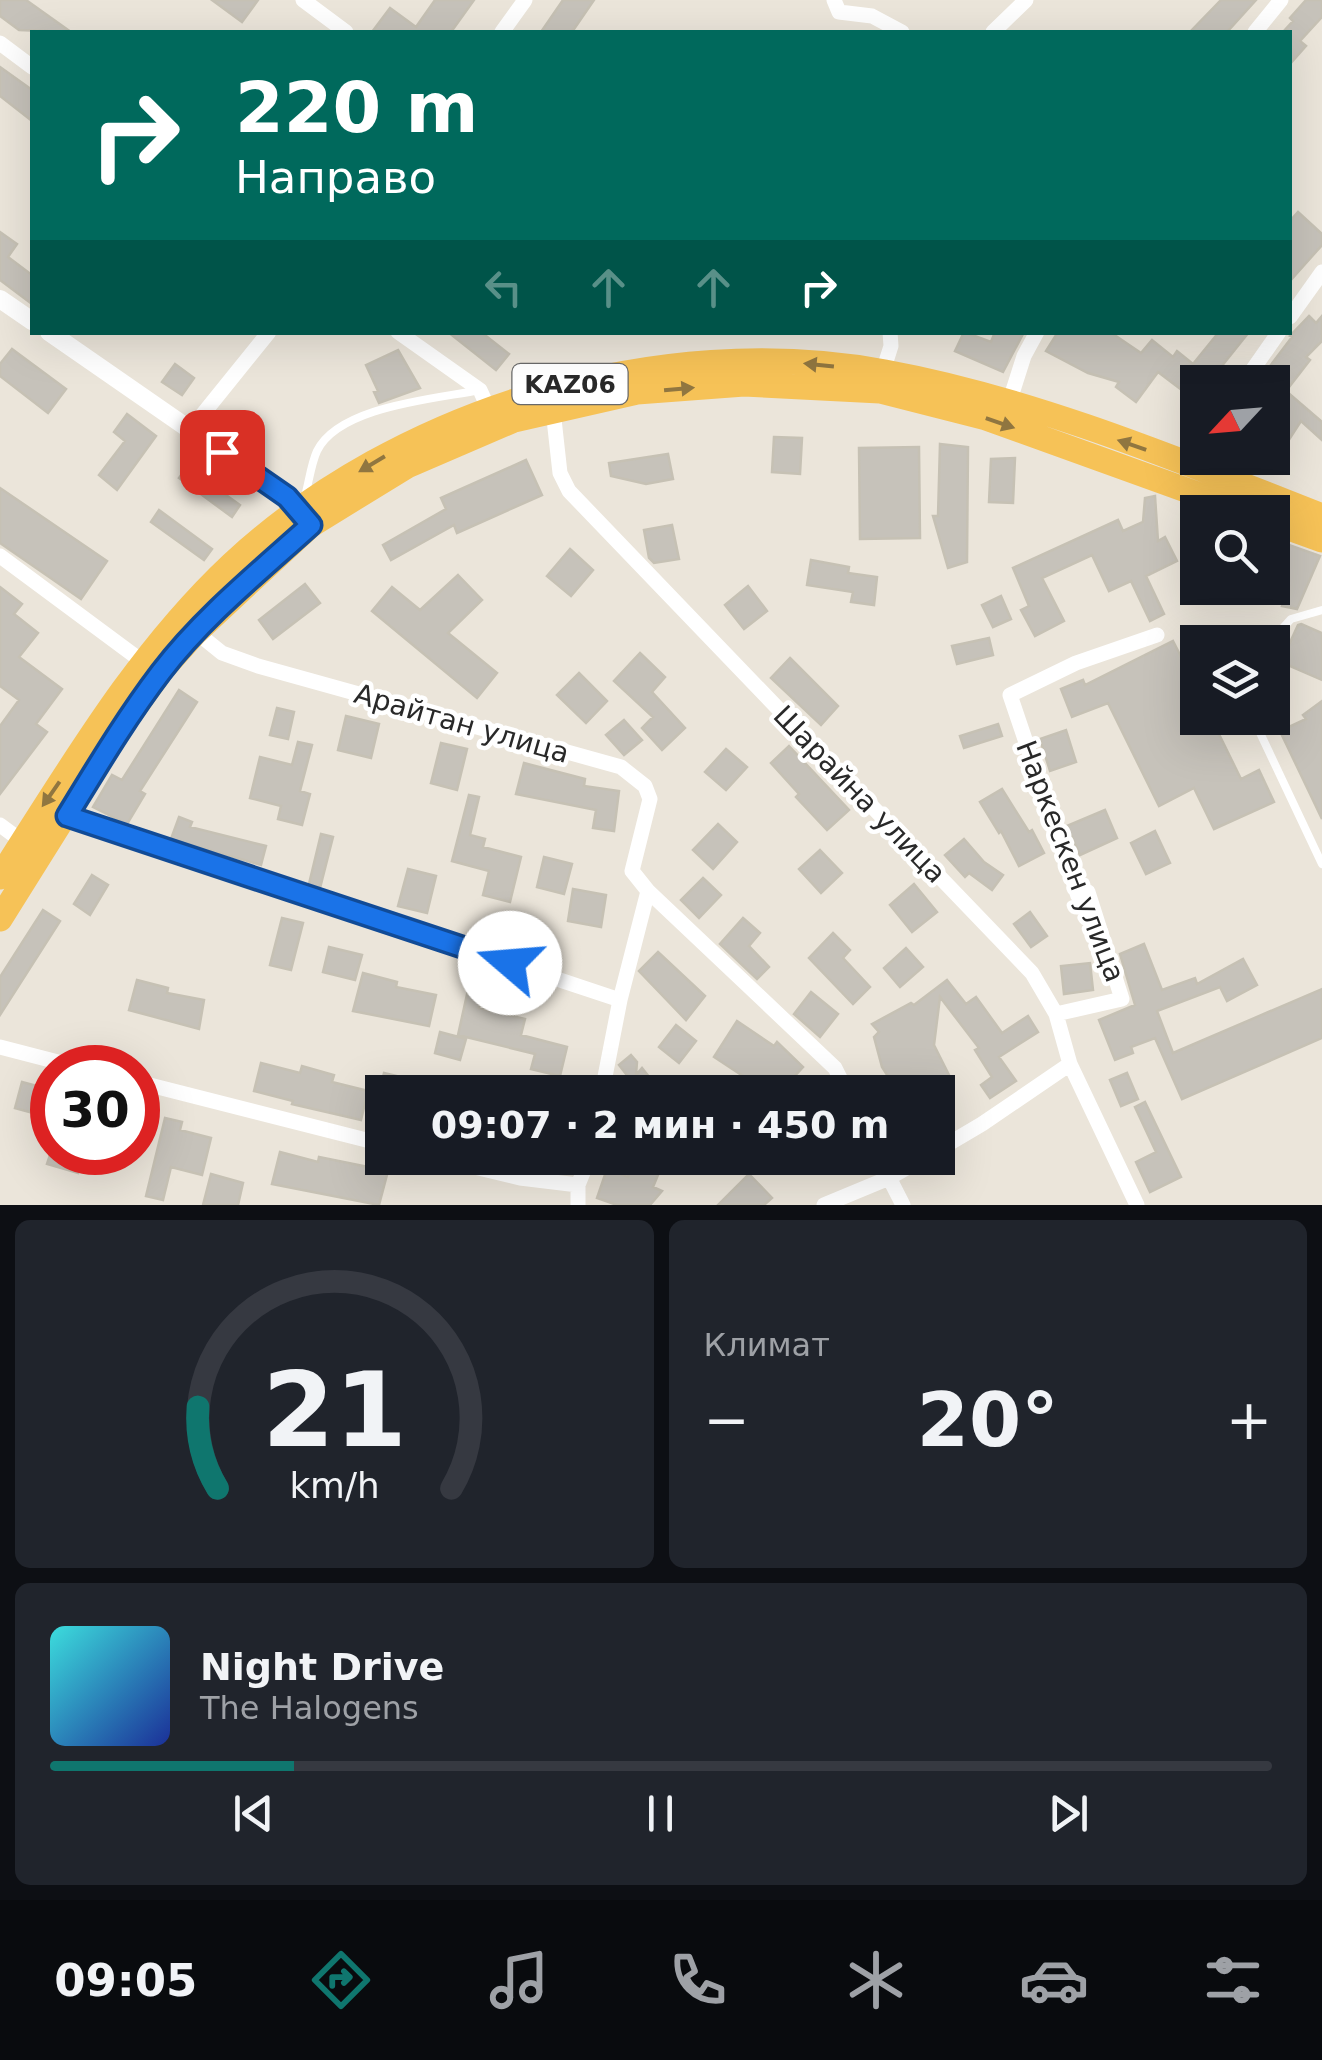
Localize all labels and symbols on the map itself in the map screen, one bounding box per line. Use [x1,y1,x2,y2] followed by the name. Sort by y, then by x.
[802,356,834,372] one-way arrow
[512,364,628,404] road number: KАZ06
[1180,365,1290,475] north arrow
[664,380,696,396] one-way arrow
[180,410,265,495] pin
[985,416,1015,431] one-way arrow
[1117,437,1147,452] one-way arrow
[358,455,386,472] one-way arrow
[351,677,573,770] street label: Арайтан улица
[767,699,953,890] street label: Шарайна улица
[1009,736,1132,986] street label: Наркескен улица
[42,781,61,807] one-way arrow
[458,911,562,1015] position arrow
[30,1045,160,1175] speed limit sign: 30

